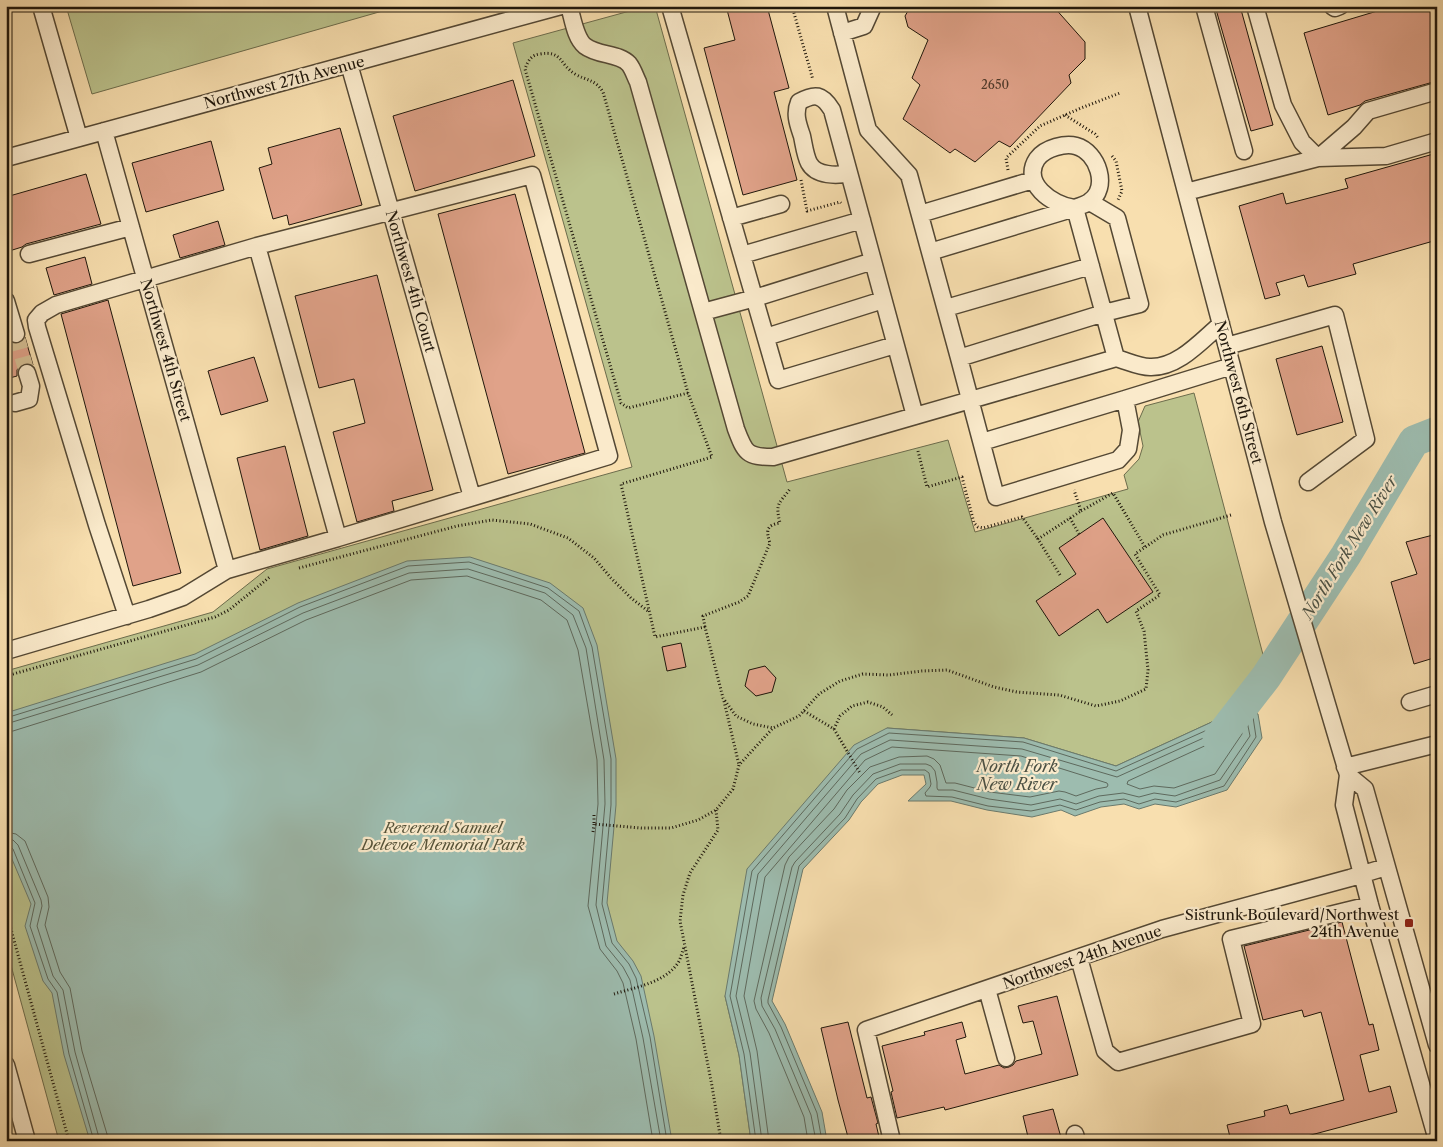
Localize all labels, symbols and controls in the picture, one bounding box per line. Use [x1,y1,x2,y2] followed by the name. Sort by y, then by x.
[202,51,366,113] street label: Northwest 27th Avenue
[981,77,1009,92] house number: 2650
[382,208,441,355] street label: Northwest 4th Court
[136,276,196,424] street label: Northwest 4th Street
[1211,318,1268,467] street label: Northwest 6th Street
[1296,470,1402,624] water label: North Fork New River
[975,756,1058,794] water label: North Fork New River
[360,818,525,854] park label: Reverend Samuel Delevoe Memorial Park
[1185,905,1400,941] place label: Sistrunk Boulevard/Northwest 24th Avenue
[1403,917,1415,929] marker: Sistrunk Boulevard/Northwest 24th Avenue
[1000,921,1164,993] street label: Northwest 24th Avenue

